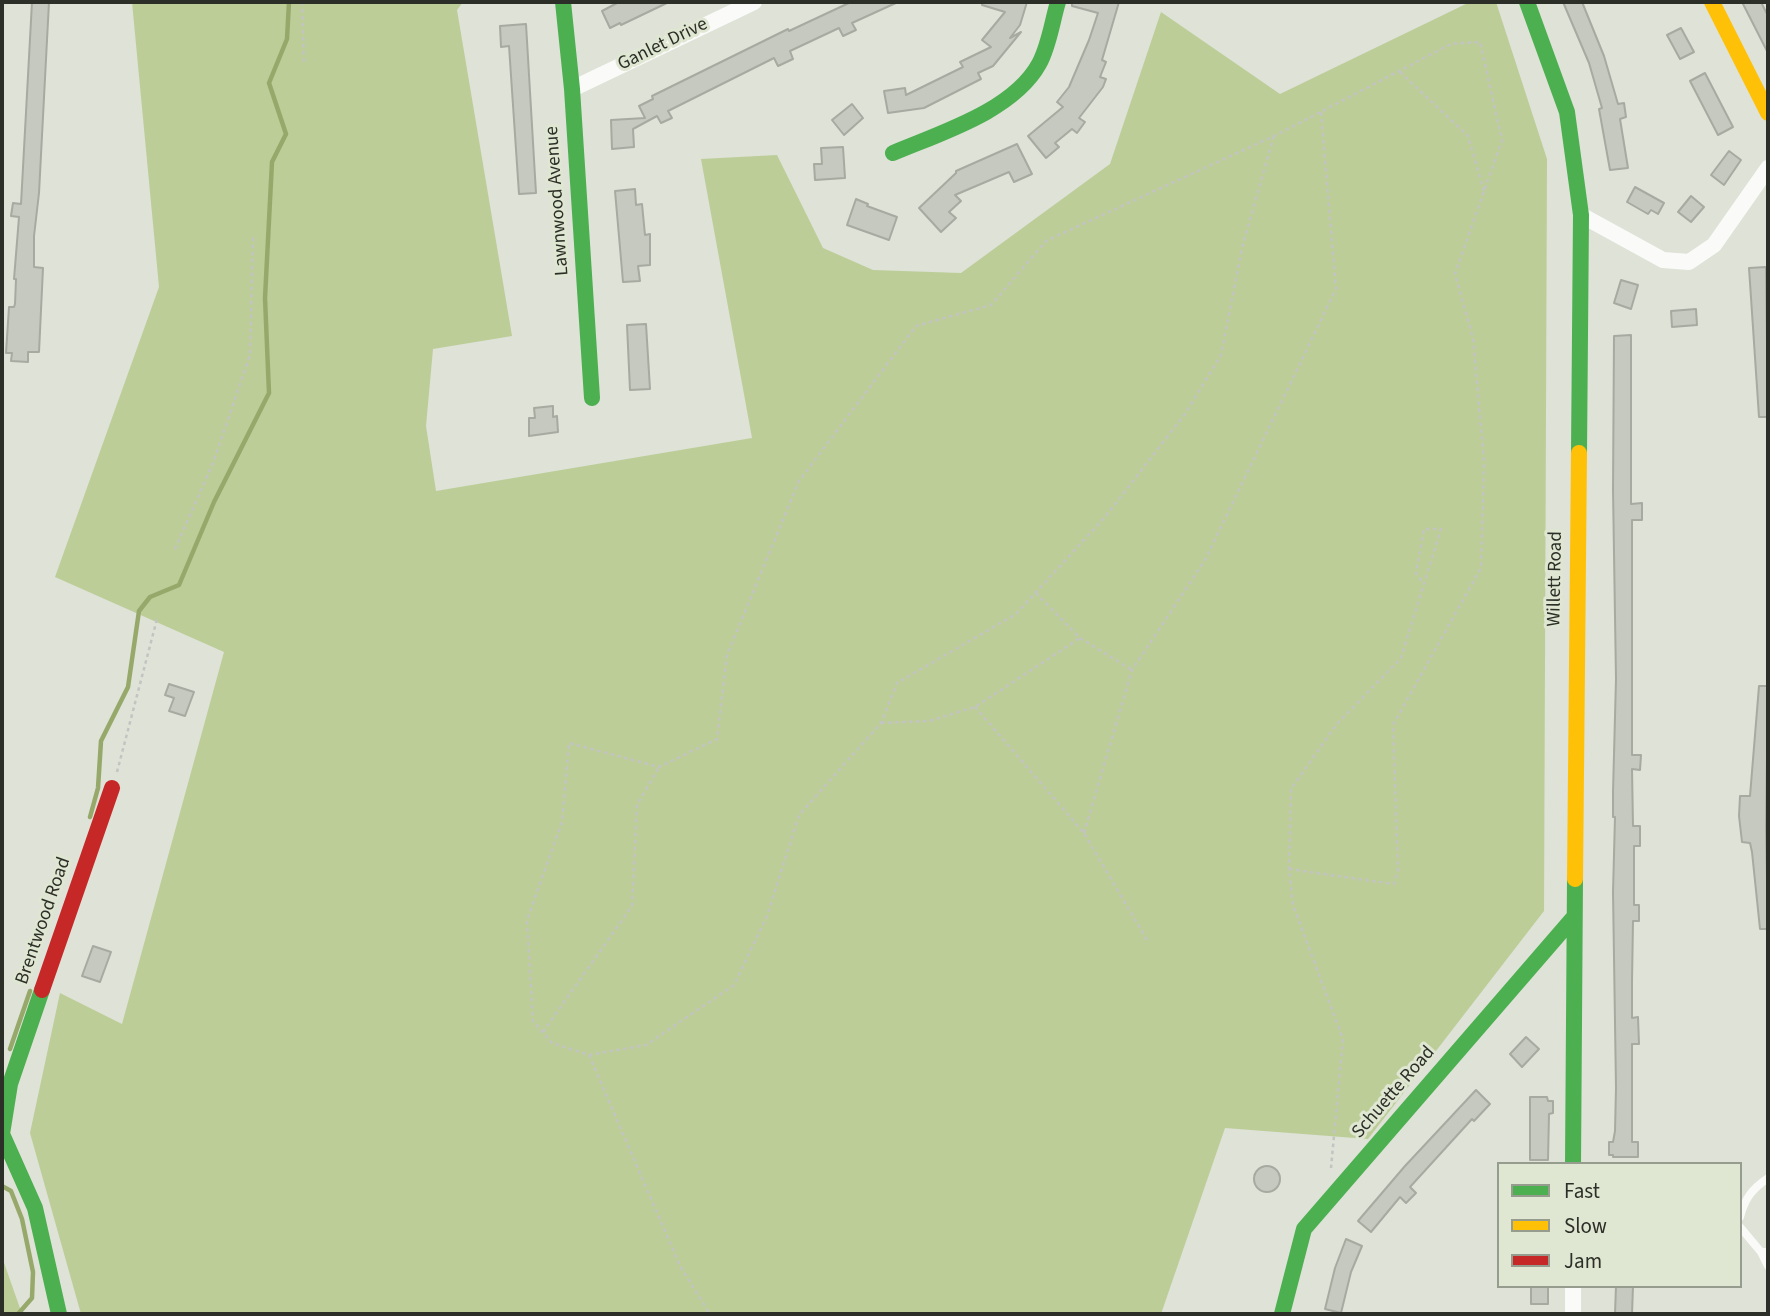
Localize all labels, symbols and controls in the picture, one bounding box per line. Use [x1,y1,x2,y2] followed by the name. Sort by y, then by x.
[614,13,712,77] street label: Ganlet Drive
[541,125,575,277] street label: Lawnwood Avenue
[1544,531,1568,627] street label: Willett Road
[12,854,76,988] street label: Brentwood Road
[1348,1042,1440,1144] street label: Schuette Road
[1497,1162,1742,1288] legend
[1564,1176,1600,1206] text: Fast
[1564,1211,1607,1241] text: Slow
[1564,1246,1602,1276] text: Jam

